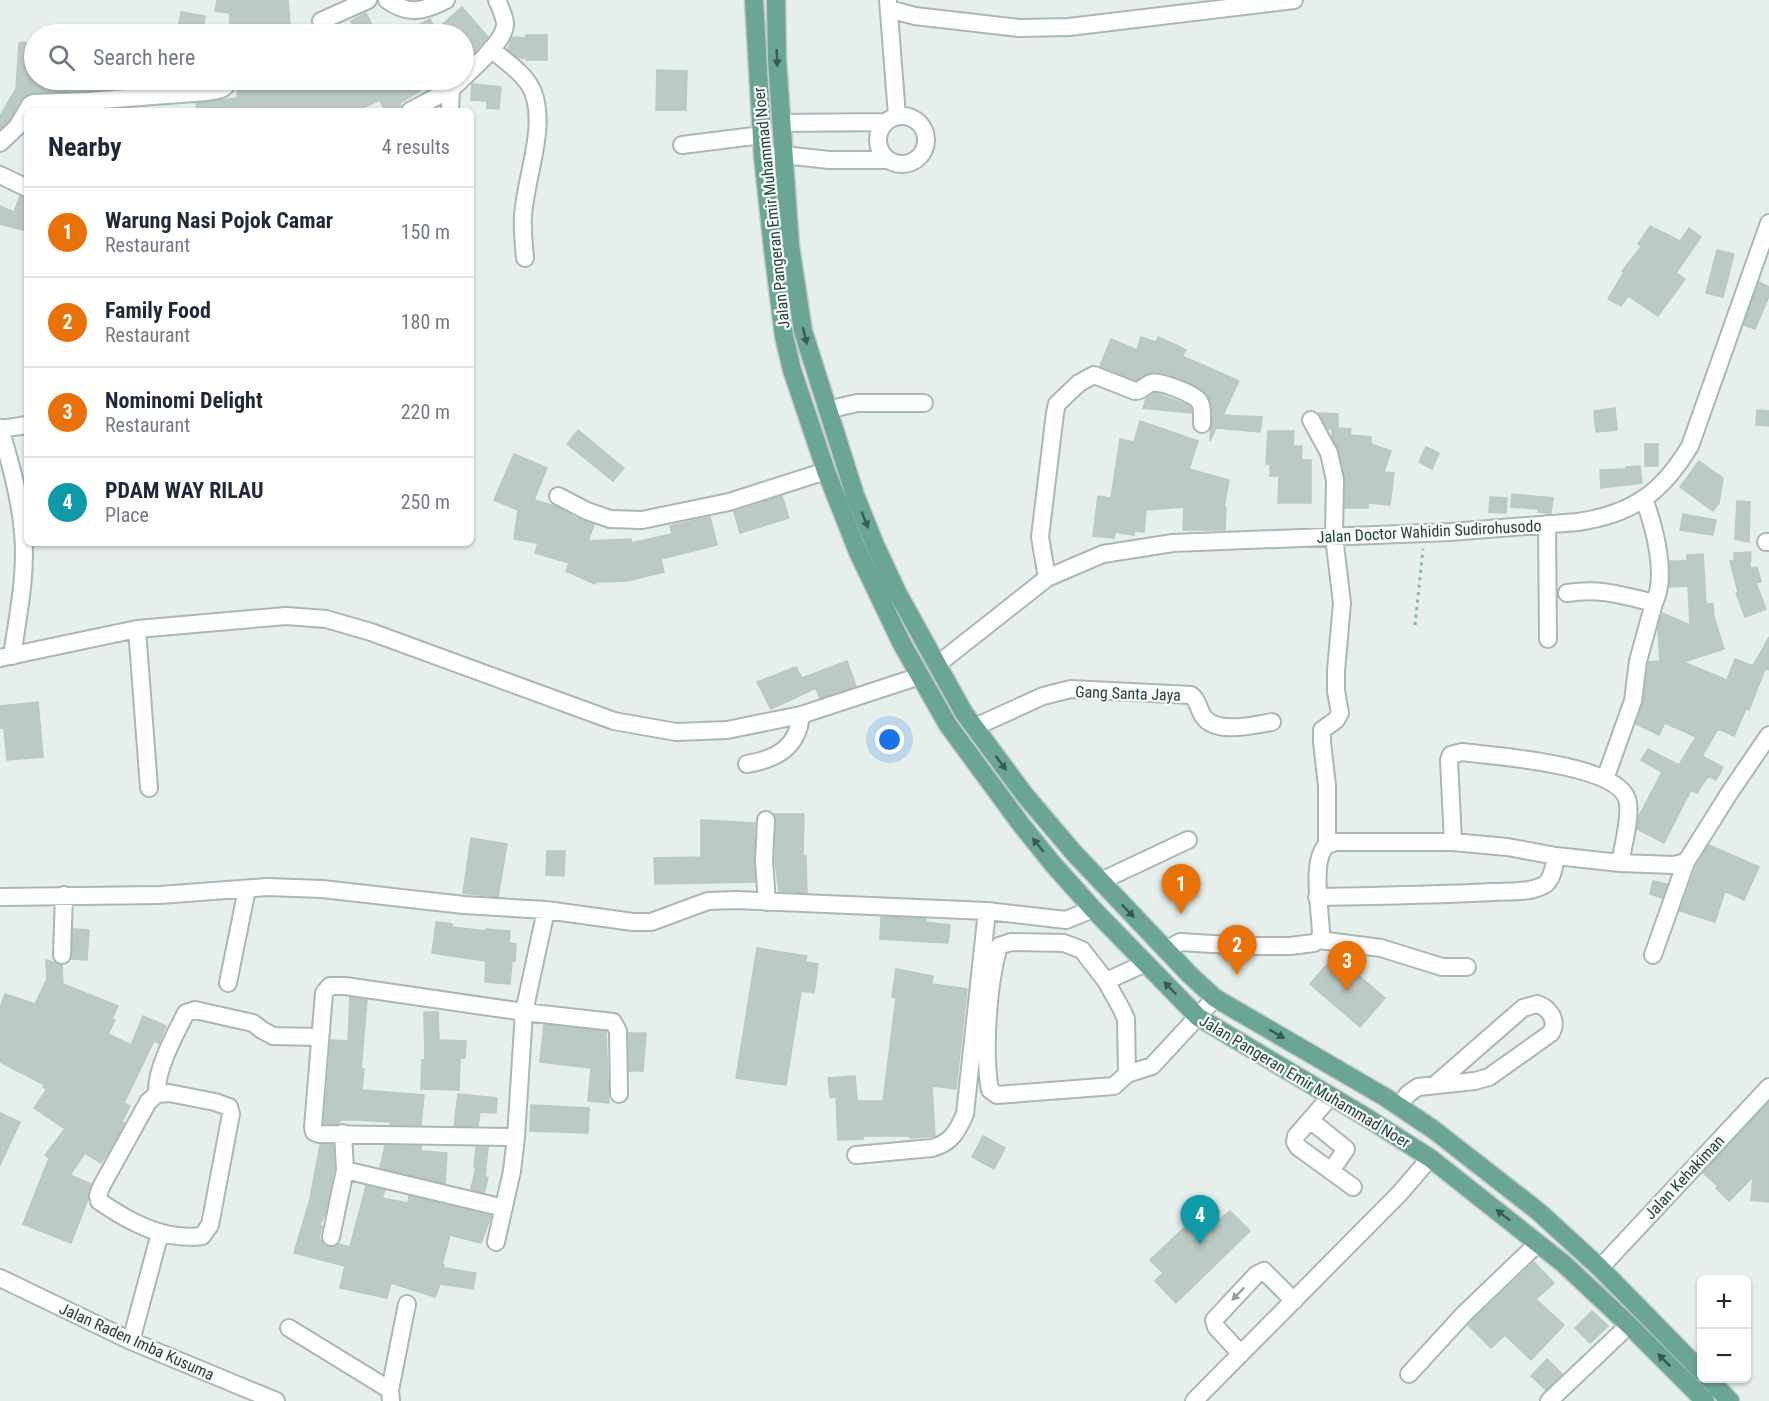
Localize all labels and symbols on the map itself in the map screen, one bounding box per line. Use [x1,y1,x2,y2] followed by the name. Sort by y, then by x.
[773,49,782,68] one-way arrow
[749,86,794,330] street label: Jalan Pangeran Emir Muhammad Noer
[800,327,810,345] one-way arrow
[861,511,870,529] one-way arrow
[1316,516,1542,547] street label: Jalan Doctor Wahidin Sudirohusodo
[1075,682,1181,705] street label: Gang Santa Jaya
[875,725,904,754] your location
[995,755,1007,770] one-way arrow
[1031,837,1044,853] one-way arrow
[1162,864,1200,914] pin: 1
[1121,903,1135,918] one-way arrow
[1218,926,1256,975] pin: 2
[1328,942,1366,991] pin: 3
[1163,981,1177,996] one-way arrow
[1196,1011,1414,1152] street label: Jalan Pangeran Emir Muhammad Noer
[1269,1029,1286,1039] one-way arrow
[1641,1131,1728,1223] street label: Jalan Kehakiman
[1180,1196,1220,1245] pin: 4
[1496,1210,1511,1222] one-way arrow
[1232,1286,1245,1301] one-way arrow
[56,1299,217,1384] street label: Jalan Raden Imba Kusuma
[1657,1353,1671,1367] one-way arrow

